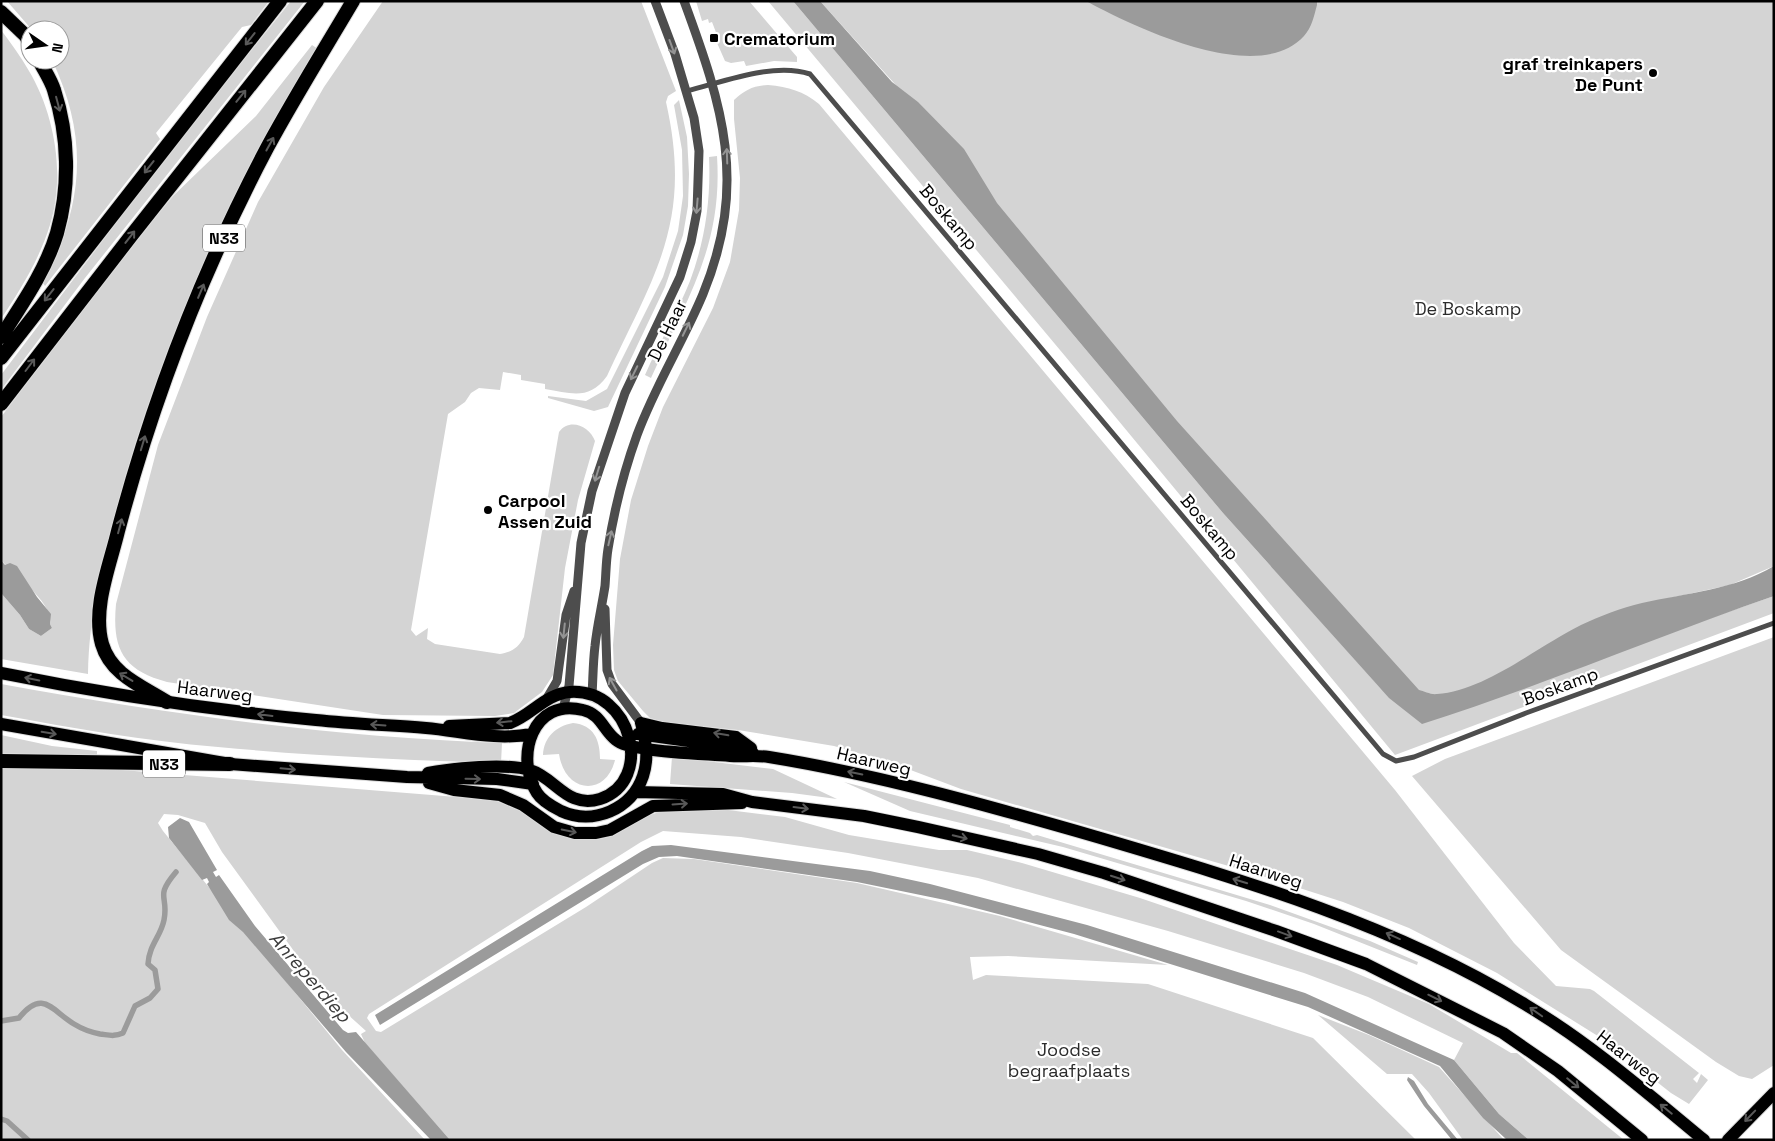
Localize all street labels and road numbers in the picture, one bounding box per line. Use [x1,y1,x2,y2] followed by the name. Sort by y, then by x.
[915,179,983,255] street label: Boskamp
[203,224,245,252] road number: N33
[642,295,692,365] street label: De Haar
[1176,489,1244,565] street label: Boskamp
[1519,662,1601,710] street label: Boskamp
[176,675,254,707] street label: Haarweg
[835,741,913,781] street label: Haarweg
[143,751,185,778] road number: N33
[1226,848,1306,894] street label: Haarweg
[1592,1025,1666,1089] street label: Haarweg

